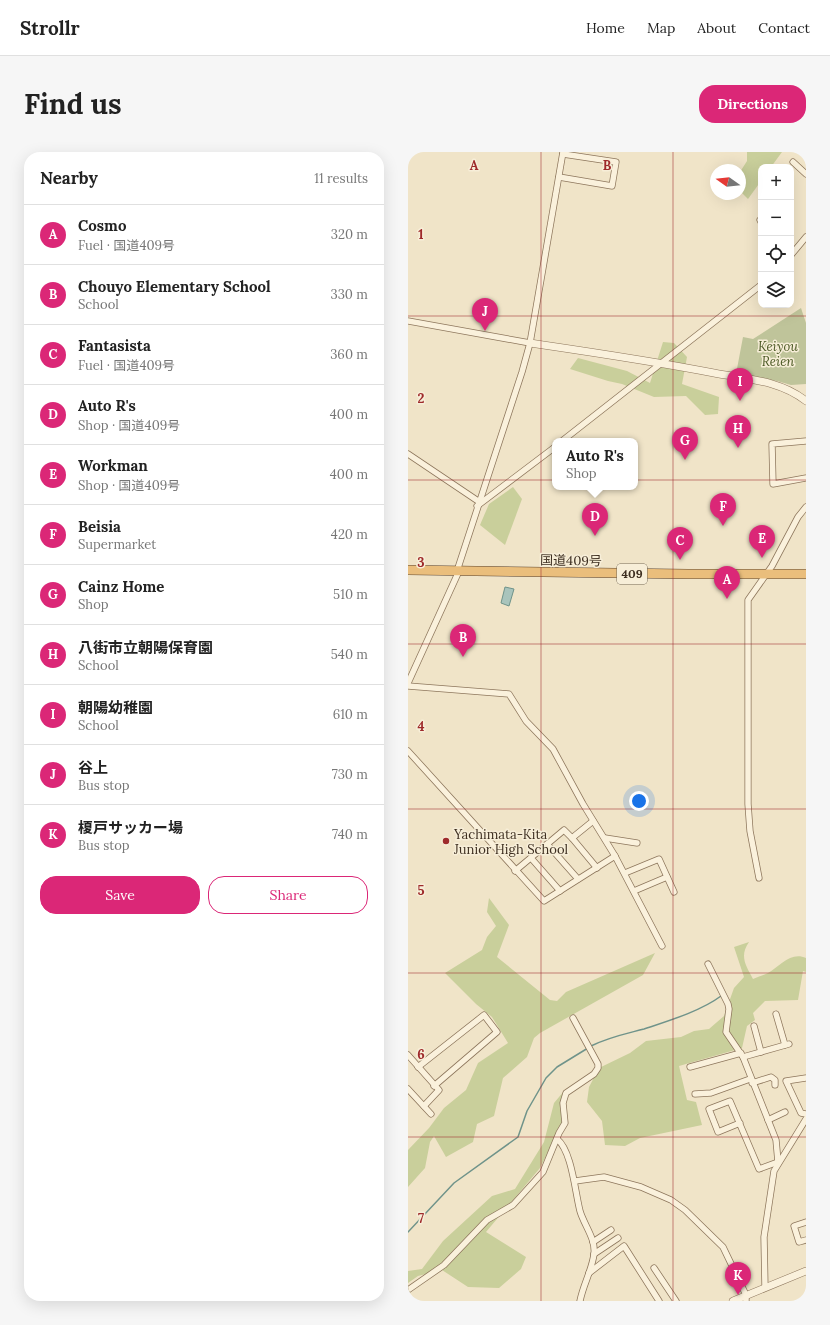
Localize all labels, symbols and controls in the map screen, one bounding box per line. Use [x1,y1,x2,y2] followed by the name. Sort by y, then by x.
[20,16,80,40] text: Strollr
[586,19,625,37] text: Home
[647,19,675,37] text: Map
[697,19,736,37] text: About
[758,19,810,37] text: Contact
[699,85,806,123] button: Directions
[24,86,122,122] text: Find us
[470,157,479,174] text: A
[603,157,612,174] text: B
[710,164,746,200] north arrow
[758,164,794,308] map controls
[758,164,794,200] button: +
[40,167,98,189] text: Nearby
[314,170,368,187] text: 11 results
[758,200,794,236] button: −
[78,216,126,235] text: Cosmo
[49,226,57,243] text: A
[331,226,368,243] text: 320 m
[418,226,424,243] text: 1
[758,236,794,272] button: locate
[78,237,175,254] text: Fuel · 国道409号
[758,272,794,308] button: layers
[78,277,271,296] text: Chouyo Elementary School
[49,286,57,303] text: B
[330,286,368,303] text: 330 m
[78,296,119,313] text: School
[472,298,498,331] pin: J
[78,336,151,355] text: Fantasista
[758,338,798,370] park label: Keiyou Reien
[49,346,57,363] text: C
[330,346,368,363] text: 360 m
[78,357,175,374] text: Fuel · 国道409号
[727,368,753,401] pin: I
[418,390,425,407] text: 2
[78,396,136,415] text: Auto R's
[48,406,58,423] text: D
[330,406,368,423] text: 400 m
[725,415,751,448] pin: H
[78,417,180,434] text: Shop · 国道409号
[672,427,698,460] pin: G
[552,438,638,490] popup
[566,446,624,465] text: Auto R's
[78,456,148,475] text: Workman
[566,465,597,482] text: Shop
[49,466,57,483] text: E
[330,466,368,483] text: 400 m
[78,477,180,494] text: Shop · 国道409号
[710,493,736,526] pin: F
[582,503,608,536] pin: D
[78,517,121,536] text: Beisia
[749,525,775,558] pin: E
[49,526,57,543] text: F
[331,526,368,543] text: 420 m
[667,527,693,560] pin: C
[78,536,156,553] text: Supermarket
[540,551,602,570] street label: 国道409号
[417,554,425,571] text: 3
[617,564,647,584] road number: 409
[714,566,740,599] pin: A
[78,577,164,596] text: Cainz Home
[48,586,58,603] text: G
[333,586,368,603] text: 510 m
[78,596,109,613] text: Shop
[450,624,476,657] pin: B
[78,638,213,657] text: 八街市立朝陽保育園
[48,646,58,663] text: H
[331,646,368,663] text: 540 m
[78,657,119,674] text: School
[78,698,153,717] text: 朝陽幼稚園
[50,706,56,723] text: I
[333,706,368,723] text: 610 m
[78,717,119,734] text: School
[417,718,425,735] text: 4
[78,758,108,777] text: 谷上
[50,766,56,783] text: J
[332,766,368,783] text: 730 m
[78,777,130,794] text: Bus stop
[629,791,649,811] your location
[78,818,183,837] text: 榎戸サッカー場
[48,826,58,843] text: K
[332,826,368,843] text: 740 m
[453,826,569,858] place label: Yachimata-Kita Junior High School
[441,836,451,846] marker: Yachimata-Kita Junior High School
[78,837,130,854] text: Bus stop
[40,876,200,914] button: Save
[208,876,368,914] button: Share
[417,882,425,899] text: 5
[417,1046,425,1063] text: 6
[418,1210,424,1227] text: 7
[725,1262,751,1295] pin: K

